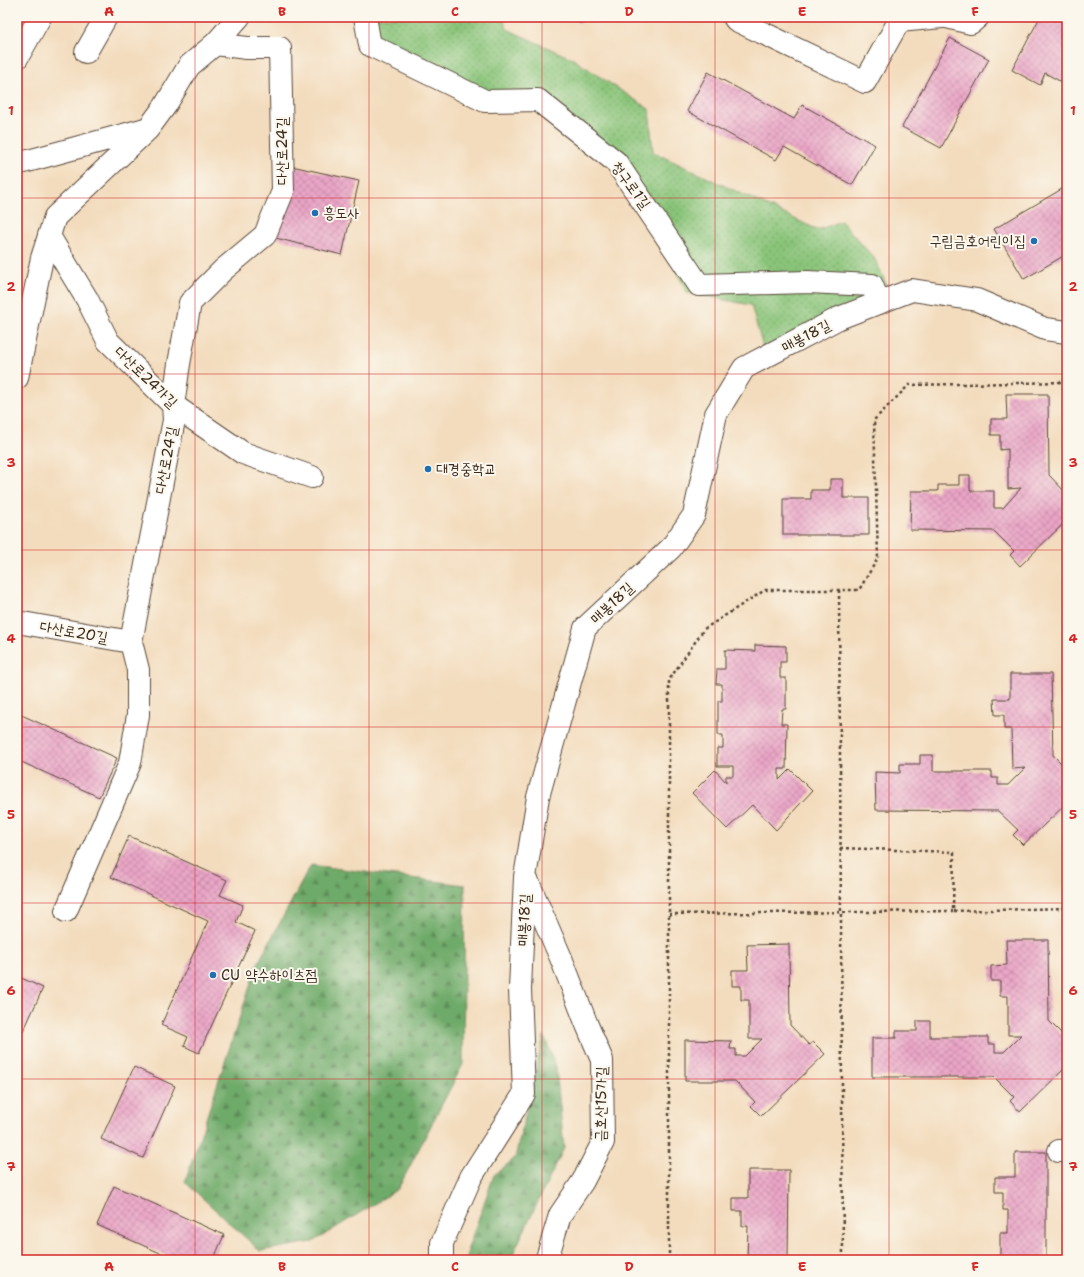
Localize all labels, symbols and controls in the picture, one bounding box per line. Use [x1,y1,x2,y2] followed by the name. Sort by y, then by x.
[104,3,114,20] text: A
[278,3,286,20] text: B
[451,3,459,20] text: C
[624,3,634,20] text: D
[798,3,807,20] text: E
[971,3,979,20] text: F
[8,102,14,119] text: 1
[1070,102,1076,119] text: 1
[272,117,292,185] street label: 다산로24길
[607,157,655,213] street label: 청구로1길
[323,203,359,223] place label: 흥도사
[310,208,320,218] marker: 흥도사
[929,231,1026,251] place label: 구립금호어린이집
[1029,236,1039,246] marker: 구립금호어린이집
[6,278,16,295] text: 2
[1068,278,1078,295] text: 2
[778,315,834,357] street label: 매봉18길
[110,342,182,412] street label: 다산로24가길
[150,425,182,495] street label: 다산로24길
[6,454,16,471] text: 3
[1068,454,1078,471] text: 3
[436,459,496,479] place label: 대경중학교
[423,464,433,474] marker: 대경중학교
[586,578,638,628] street label: 매봉18길
[38,616,110,648] street label: 다산로20길
[6,630,16,647] text: 4
[1068,630,1078,647] text: 4
[7,806,15,823] text: 5
[1069,806,1077,823] text: 5
[513,893,535,947] street label: 매봉18길
[221,965,318,985] place label: CU 약수하이츠점
[208,970,218,980] marker: CU 약수하이츠점
[6,982,16,999] text: 6
[1068,982,1078,999] text: 6
[590,1066,612,1142] street label: 금호산15가길
[6,1158,16,1175] text: 7
[1068,1158,1078,1175] text: 7
[104,1258,114,1275] text: A
[278,1258,286,1275] text: B
[451,1258,459,1275] text: C
[624,1258,634,1275] text: D
[798,1258,807,1275] text: E
[971,1258,979,1275] text: F

